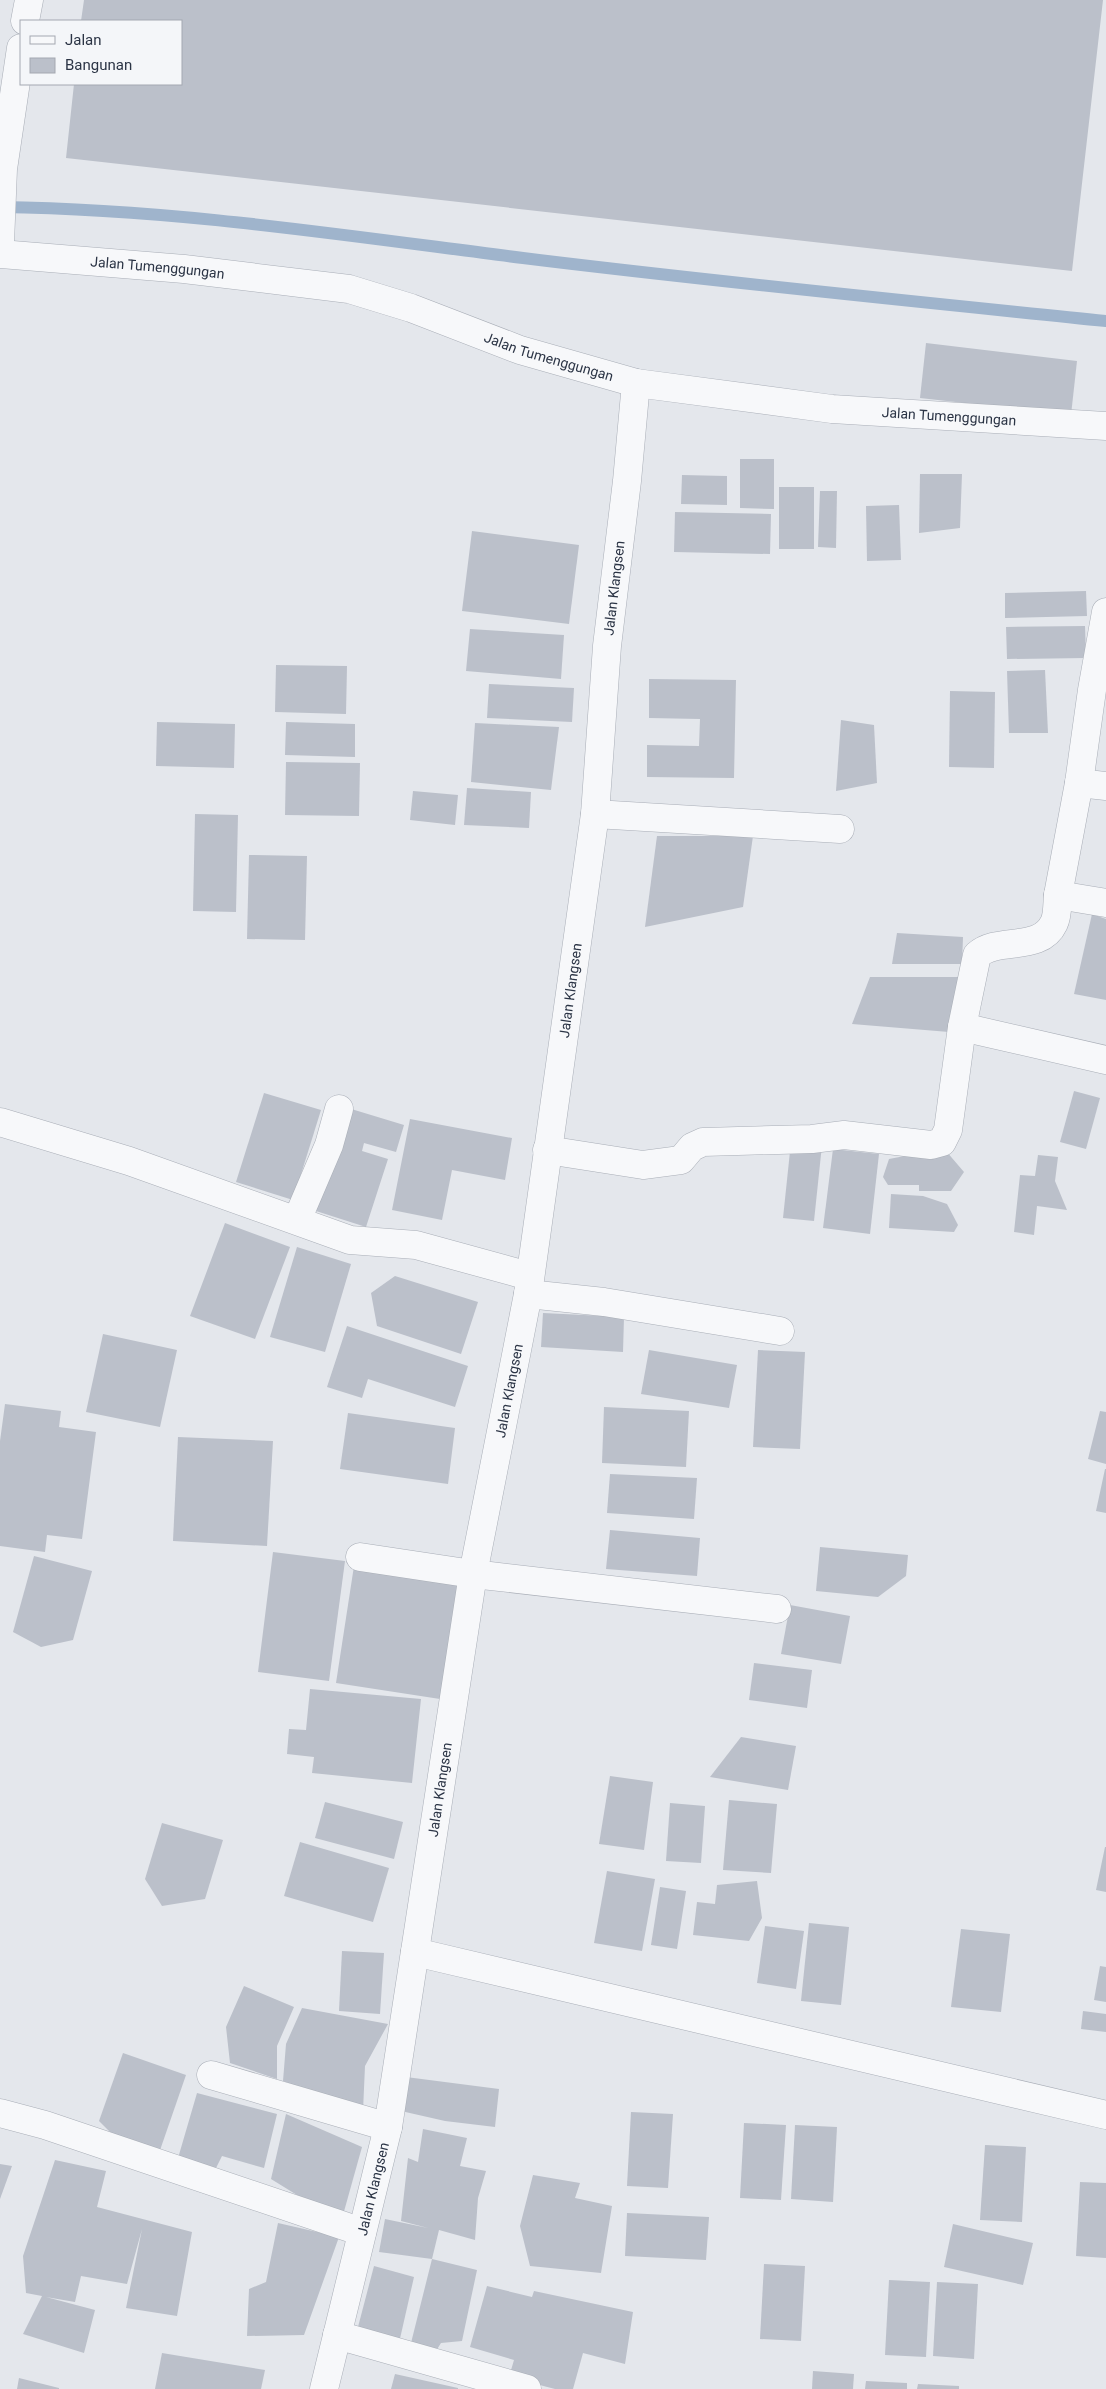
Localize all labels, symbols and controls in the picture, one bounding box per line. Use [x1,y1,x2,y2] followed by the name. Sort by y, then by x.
[20,20,182,85] legend
[65,31,102,49] text: Jalan
[65,56,132,74] text: Bangunan
[90,253,225,282] street label: Jalan Tumenggungan
[482,329,615,384] street label: Jalan Tumenggungan
[881,404,1017,428] street label: Jalan Tumenggungan
[600,540,628,636] street label: Jalan Klangsen
[556,942,585,1039] street label: Jalan Klangsen
[492,1342,526,1439] street label: Jalan Klangsen
[425,1741,455,1838] street label: Jalan Klangsen
[354,2141,392,2237] street label: Jalan Klangsen

